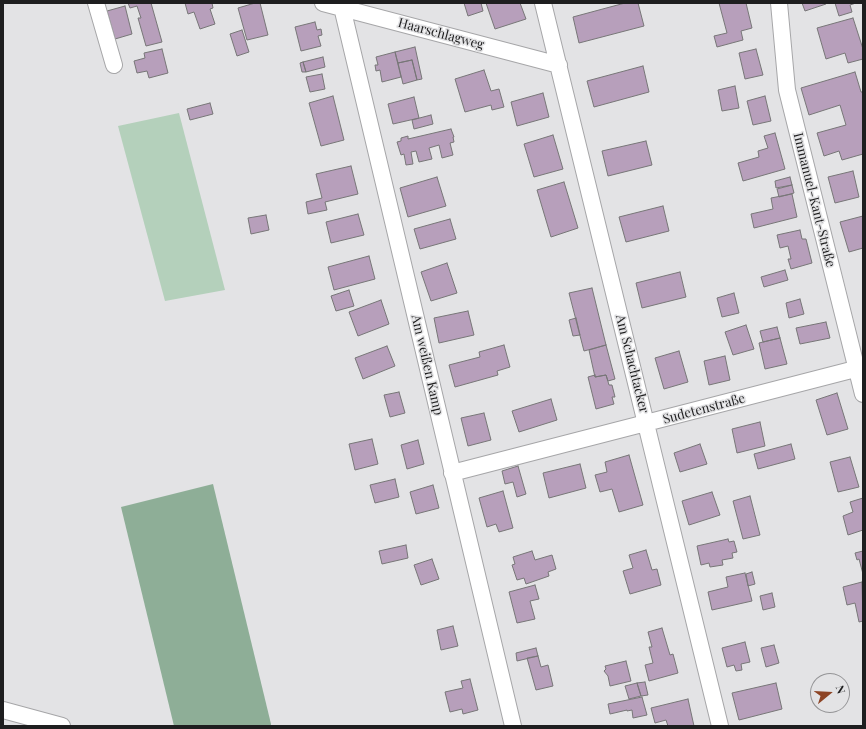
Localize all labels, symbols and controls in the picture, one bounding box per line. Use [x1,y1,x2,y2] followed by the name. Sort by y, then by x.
[396,15,486,53] street label: Haarschlagweg
[790,131,838,269] street label: Immanuel-Kant-Straße
[408,313,446,417] street label: Am weißen Kamp
[612,313,652,415] street label: Am Schachtacker
[661,391,747,427] street label: Sudetenstraße
[810,673,850,713] north arrow
[833,683,849,696] text: N

